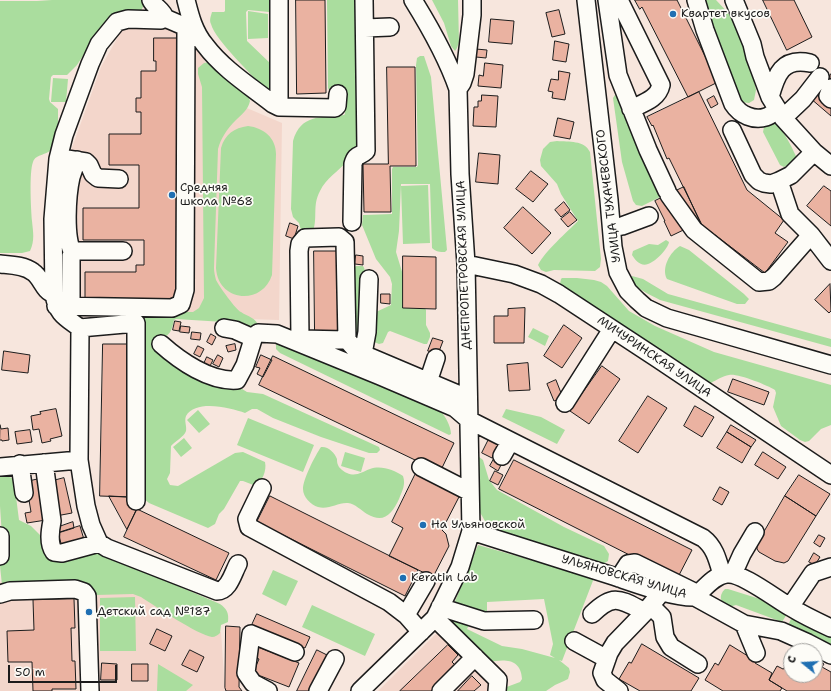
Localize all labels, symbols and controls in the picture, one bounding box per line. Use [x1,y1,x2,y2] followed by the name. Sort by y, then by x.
[681,7,770,21] place label: Квартет вкусов
[668,9,678,19] marker: Квартет вкусов
[594,128,624,264] street label: УЛИЦА ТУХАЧЕВСКОГО
[454,180,474,350] street label: ДНЕПРОПЕТРОВСКАЯ УЛИЦА
[180,181,253,209] place label: Средняя школа №68
[167,190,177,200] marker: Средняя школа №68
[594,313,714,401] street label: МИЧУРИНСКАЯ УЛИЦА
[431,518,525,532] place label: На Ульяновской
[418,520,428,530] marker: На Ульяновской
[560,552,688,602] street label: УЛЬЯНОВСКАЯ УЛИЦА
[411,571,478,585] place label: Keratin Lab
[398,573,408,583] marker: Keratin Lab
[97,605,210,619] place label: Детский сад №187
[84,607,94,617] marker: Детский сад №187
[783,643,823,683] north arrow
[784,654,800,665] text: С
[10,657,119,683] scale bar
[15,664,45,680] text: 50 m

